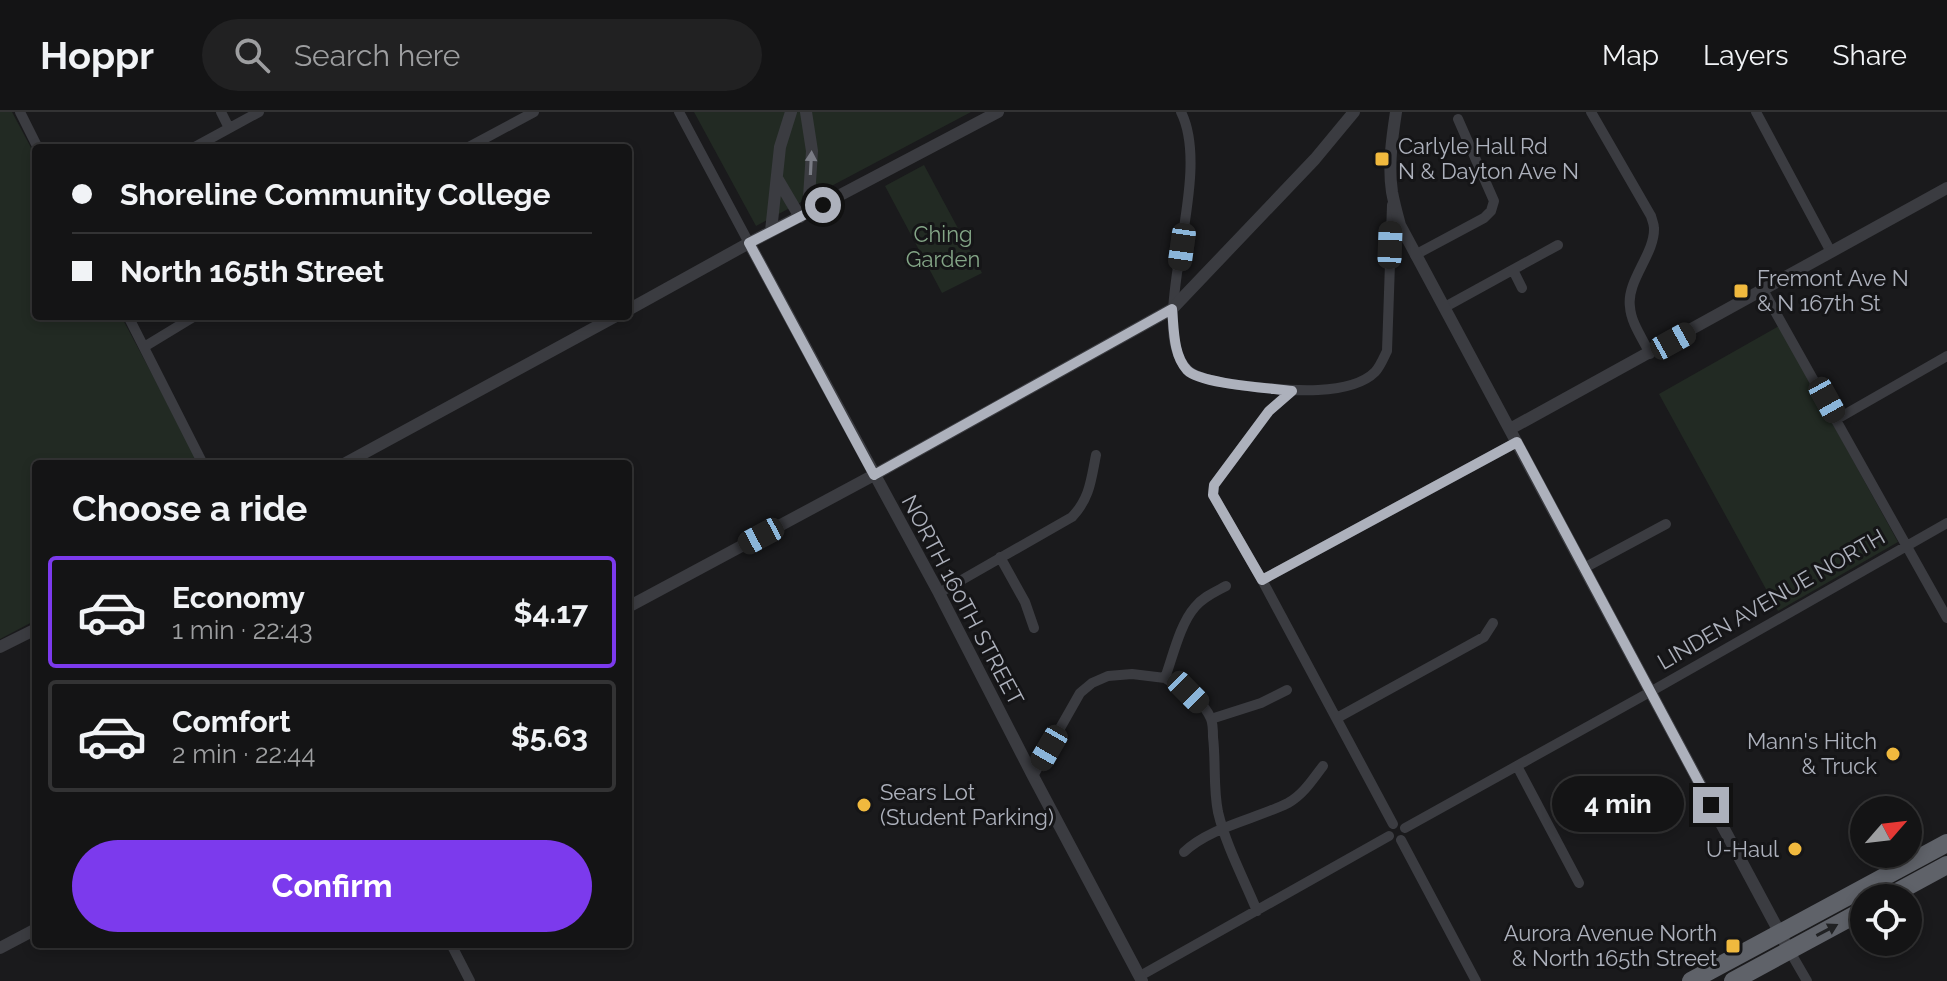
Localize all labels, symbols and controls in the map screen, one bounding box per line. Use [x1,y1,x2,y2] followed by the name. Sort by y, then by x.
[202,19,762,91] search box
[40,33,154,78] text: Hoppr
[230,33,274,77] icon: search
[294,38,460,73] text: Search here
[1602,39,1659,72] text: Map
[1703,39,1789,72] text: Layers
[1833,39,1907,72] text: Share
[1398,133,1579,184] place label: Carlyle Hall Rd N & Dayton Ave N
[805,150,818,175] one-way arrow
[1373,150,1391,168] marker: Carlyle Hall Rd N & Dayton Ave N
[120,177,550,212] text: Shoreline Community College
[805,187,841,223] route start
[906,221,980,272] park label: Ching Garden
[1377,221,1403,269] car
[1167,222,1197,272] car
[120,254,384,289] text: North 165th Street
[1757,265,1909,316] place label: Fremont Ave N & N 167th St
[1732,282,1750,300] marker: Fremont Ave N & N 167th St
[1646,319,1700,363] car
[1805,373,1849,427] car
[72,487,307,529] text: Choose a ride
[897,490,1030,710] street label: NORTH 160TH STREET
[734,514,788,558] car
[1653,523,1889,675] street label: LINDEN AVENUE NORTH
[76,576,148,648] icon: car
[172,580,305,615] text: Economy
[513,595,588,630] text: $4.17
[172,615,313,645] text: 1 min · 22:43
[1163,667,1213,717] car
[76,700,148,772] icon: car
[172,704,291,739] text: Comfort
[511,719,588,754] text: $5.63
[1027,721,1071,775] car
[1747,728,1877,779] place label: Mann's Hitch & Truck
[172,739,315,769] text: 2 min · 22:44
[1884,745,1902,763] marker: Mann's Hitch & Truck
[1551,777,1683,833] callout: 4 min
[880,779,1054,830] place label: Sears Lot (Student Parking)
[1693,787,1729,823] route end
[1584,789,1652,819] text: 4 min
[855,796,873,814] marker: Sears Lot (Student Parking)
[1850,796,1922,868] north arrow
[1850,796,1922,956] map controls
[1706,836,1779,862] place label: U-Haul
[72,840,592,932] button: Confirm
[1786,840,1804,858] marker: U-Haul
[1850,884,1922,956] button: locate
[1504,920,1718,971] place label: Aurora Avenue North & North 165th Street
[1815,923,1838,936] one-way arrow
[1724,937,1742,955] marker: Aurora Avenue North & North 165th Street

